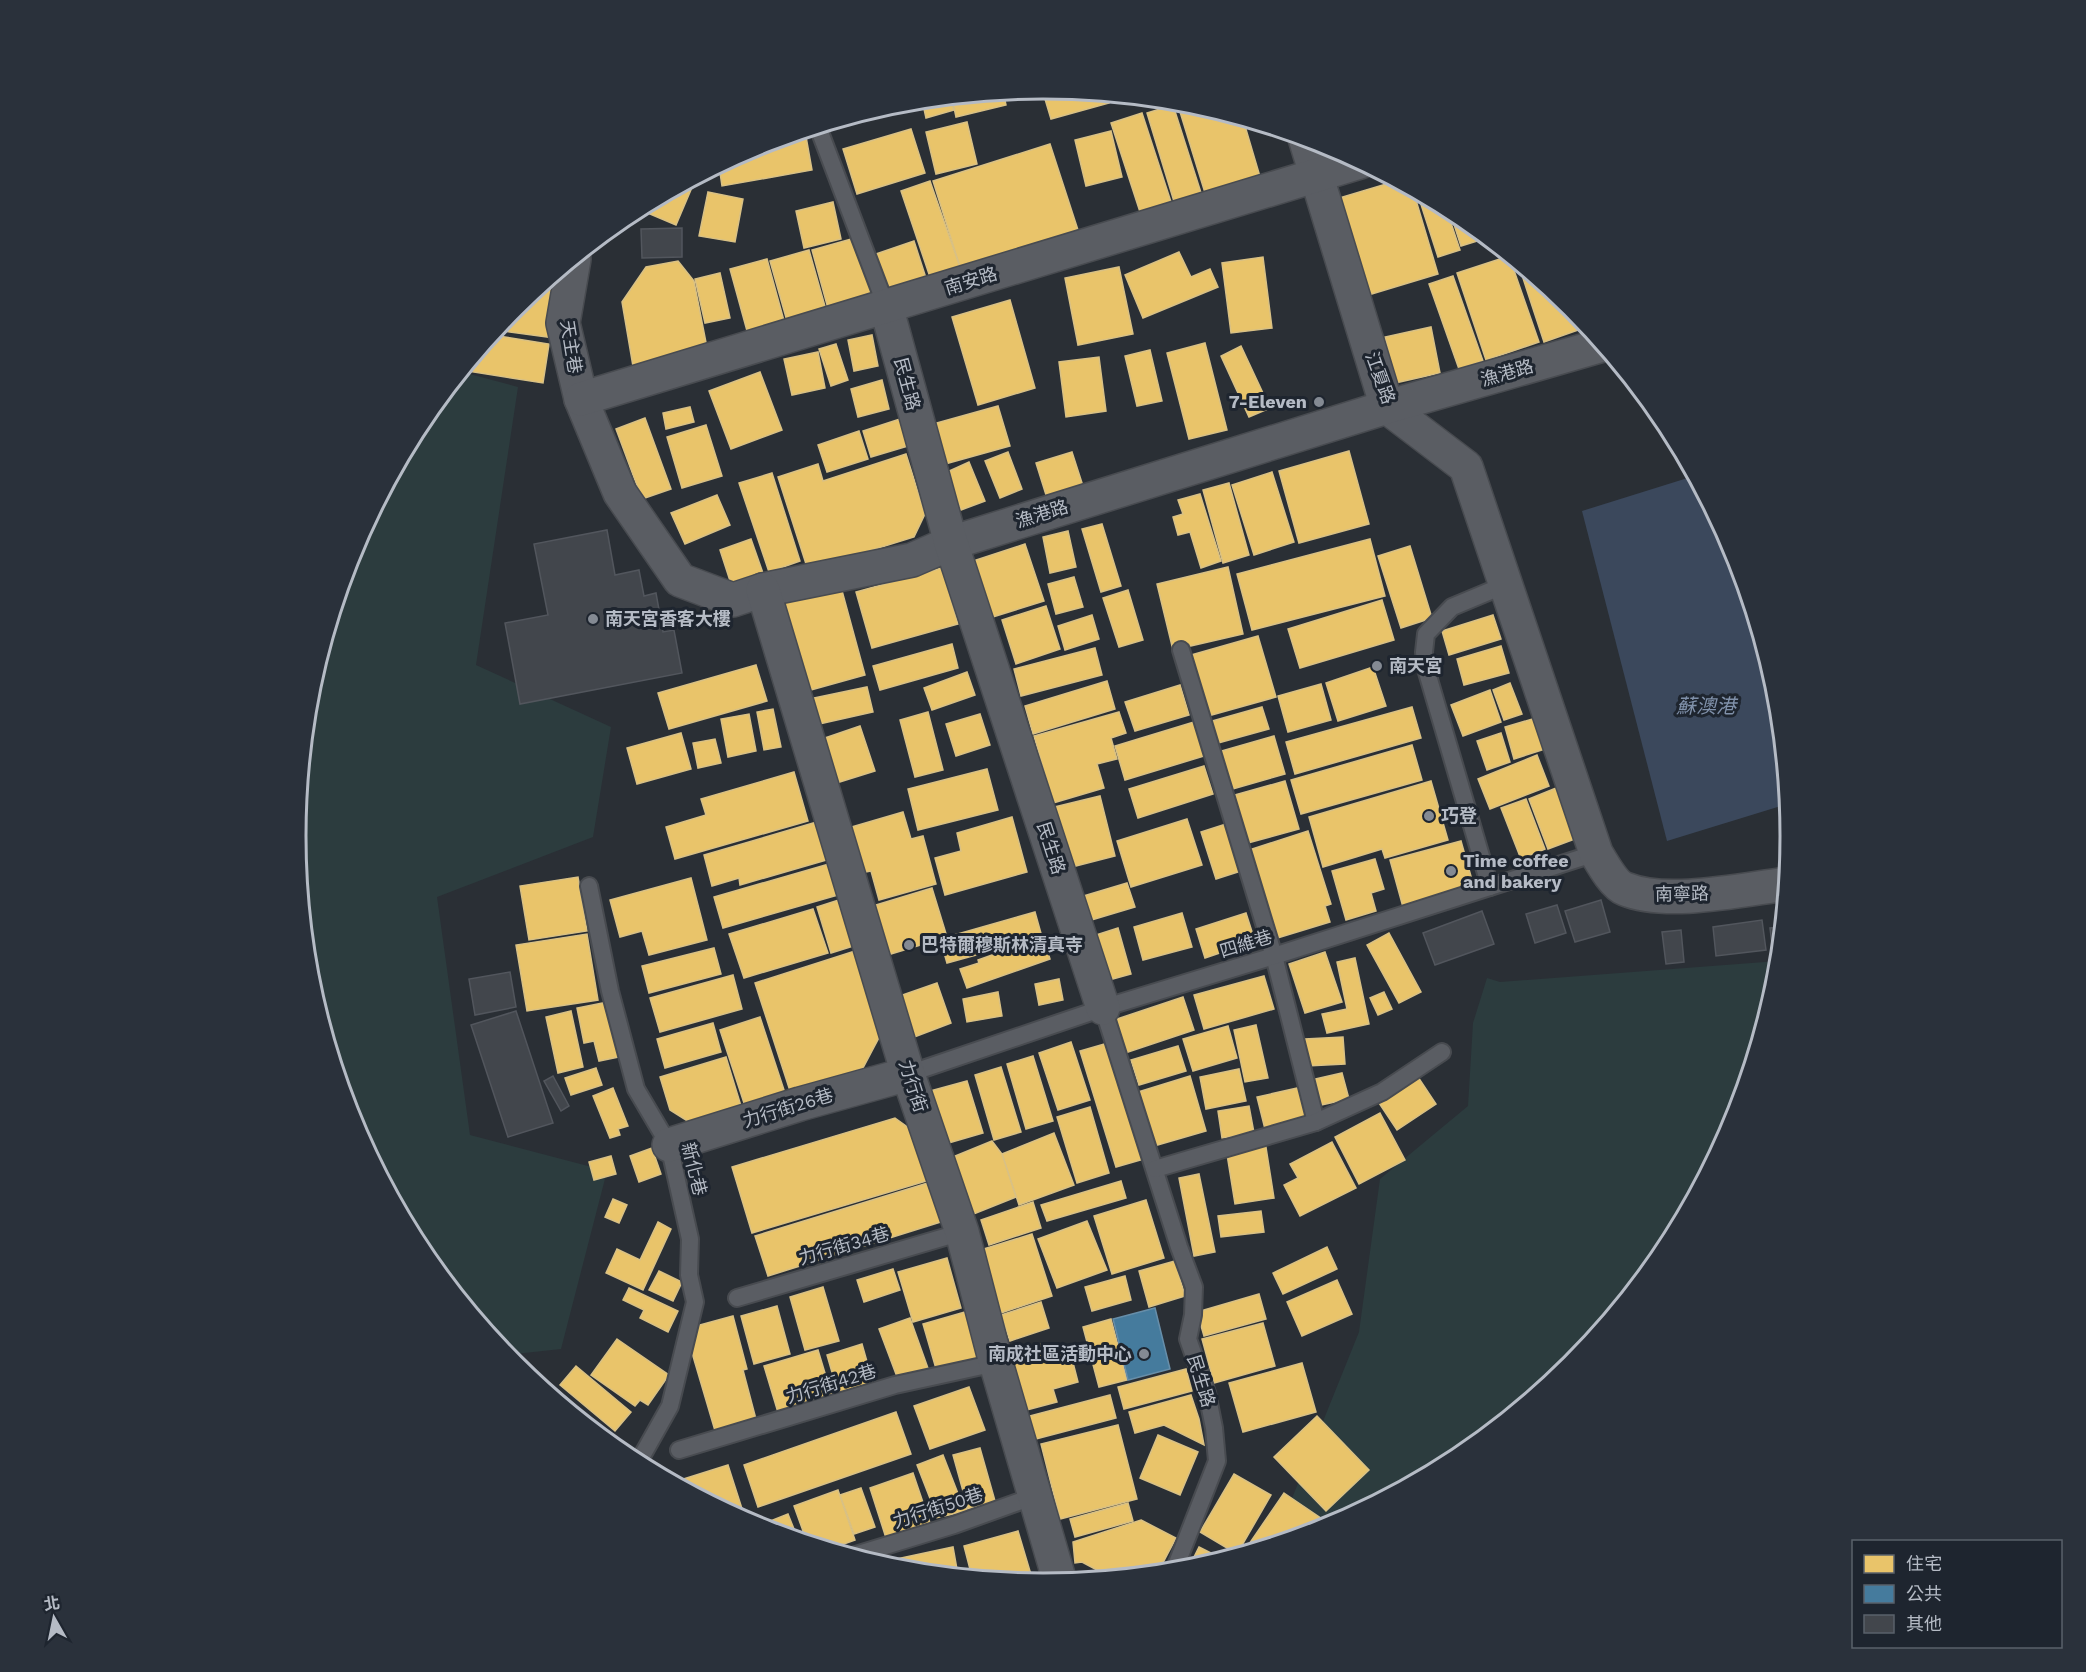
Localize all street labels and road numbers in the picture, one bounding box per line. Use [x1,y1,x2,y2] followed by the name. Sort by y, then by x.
[942,263,1000,298] street label: 南安路
[557,319,586,375] street label: 天主巷
[1361,349,1400,407] street label: 江夏路
[890,355,925,413] street label: 民生路
[1478,355,1536,390] street label: 漁港路
[1013,496,1071,531] street label: 漁港路
[1033,819,1070,877] street label: 民生路
[1655,883,1709,904] street label: 南寧路
[1217,926,1275,961] street label: 四維巷
[895,1057,932,1115] street label: 力行街
[740,1084,836,1131] street label: 力行街26巷
[678,1140,711,1198] street label: 新化巷
[796,1223,892,1268] street label: 力行街34巷
[1184,1352,1219,1410] street label: 民生路
[783,1360,879,1407] street label: 力行街42巷
[890,1483,986,1532] street label: 力行街50巷

